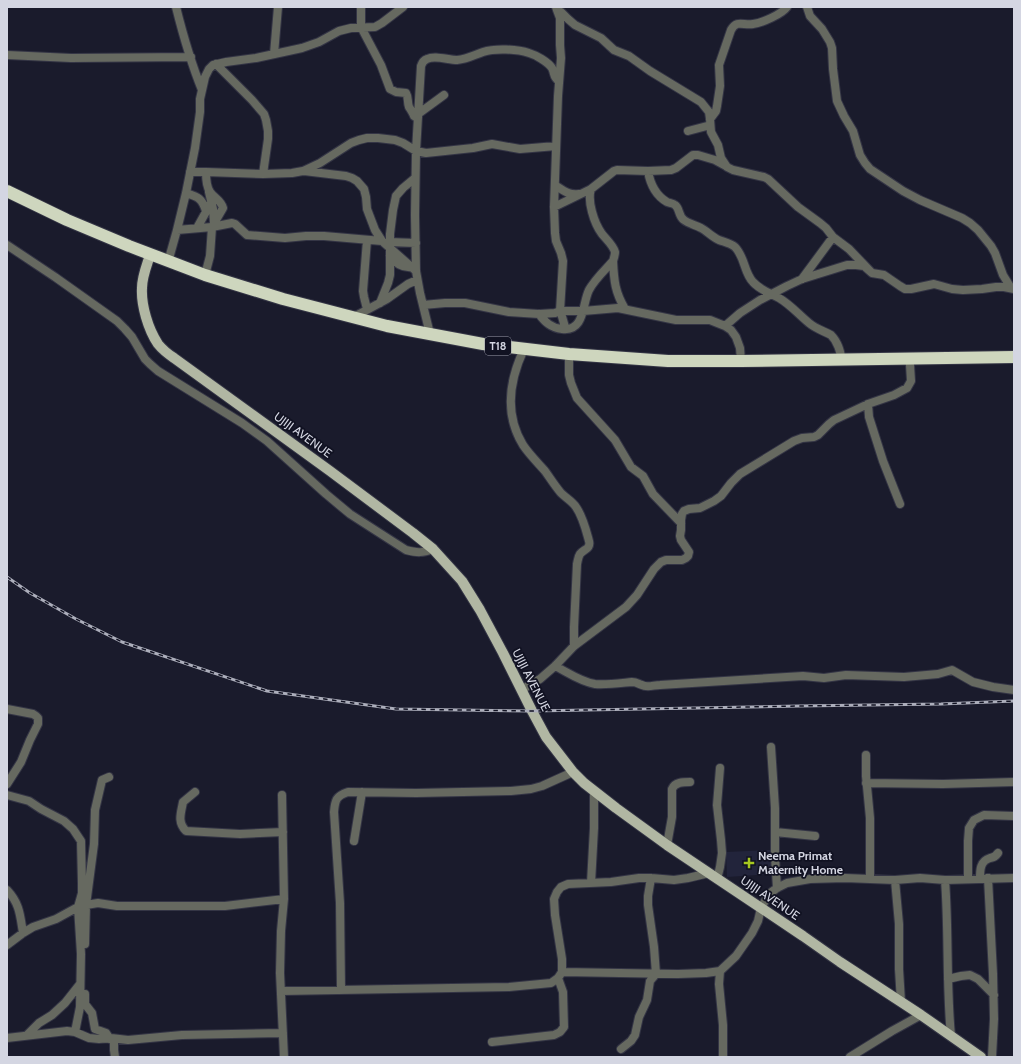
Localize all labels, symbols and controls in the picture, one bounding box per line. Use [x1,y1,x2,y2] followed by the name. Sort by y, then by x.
[485,337,511,355] road number: T18
[271,408,336,461] street label: UJIJI AVENUE
[509,646,554,714] street label: UJIJI AVENUE
[758,848,843,877] place label: Neema Primat Maternity Home
[743,857,755,869] marker: Neema Primat Maternity Home
[738,872,803,923] street label: UJIJI AVENUE

